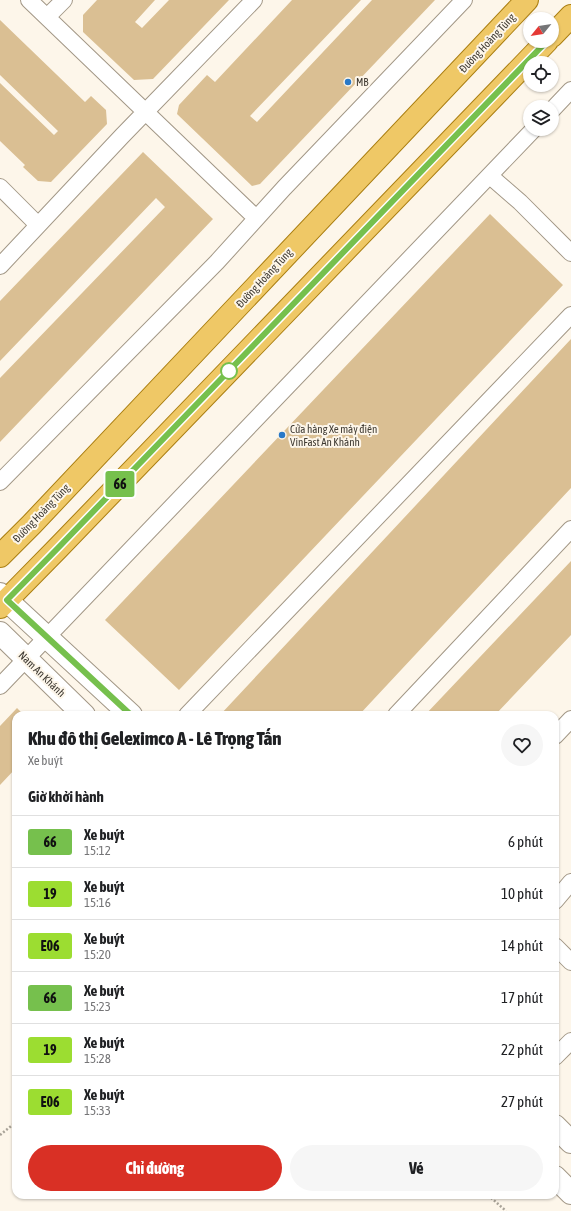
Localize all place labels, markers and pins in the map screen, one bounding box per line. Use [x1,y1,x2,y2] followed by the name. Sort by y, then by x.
[356,76,369,88] place label: MB
[343,77,353,87] marker: MB
[220,362,238,380] unlabelled marker
[290,423,377,448] place label: Cửa hàng Xe máy điện VinFast An Khánh
[277,430,287,440] marker: Cửa hàng Xe máy điện VinFast An Khánh

